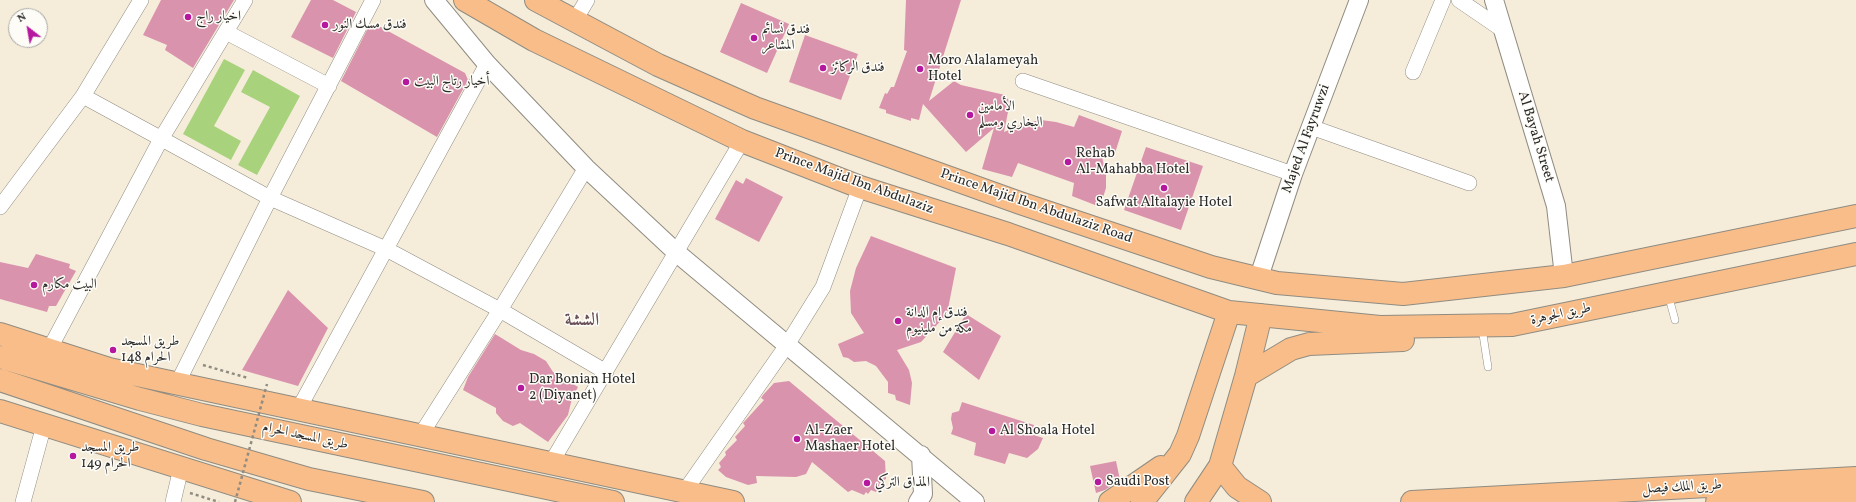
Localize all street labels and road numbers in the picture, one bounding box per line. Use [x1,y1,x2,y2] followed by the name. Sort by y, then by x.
[1279,82,1335,196] street label: Majed Al Fayruwzi
[1513,89,1557,185] street label: Al Bayah Street
[772,145,936,219] street label: Prince Majid Ibn Abdulaziz
[938,166,1134,248] street label: Prince Majid Ibn Abdulaziz Road
[1529,300,1593,330] street label: طريق الجوهرة
[261,420,349,454] street label: طريق المسجد الحرام
[1642,478,1722,498] street label: طريق الملك فيصل

